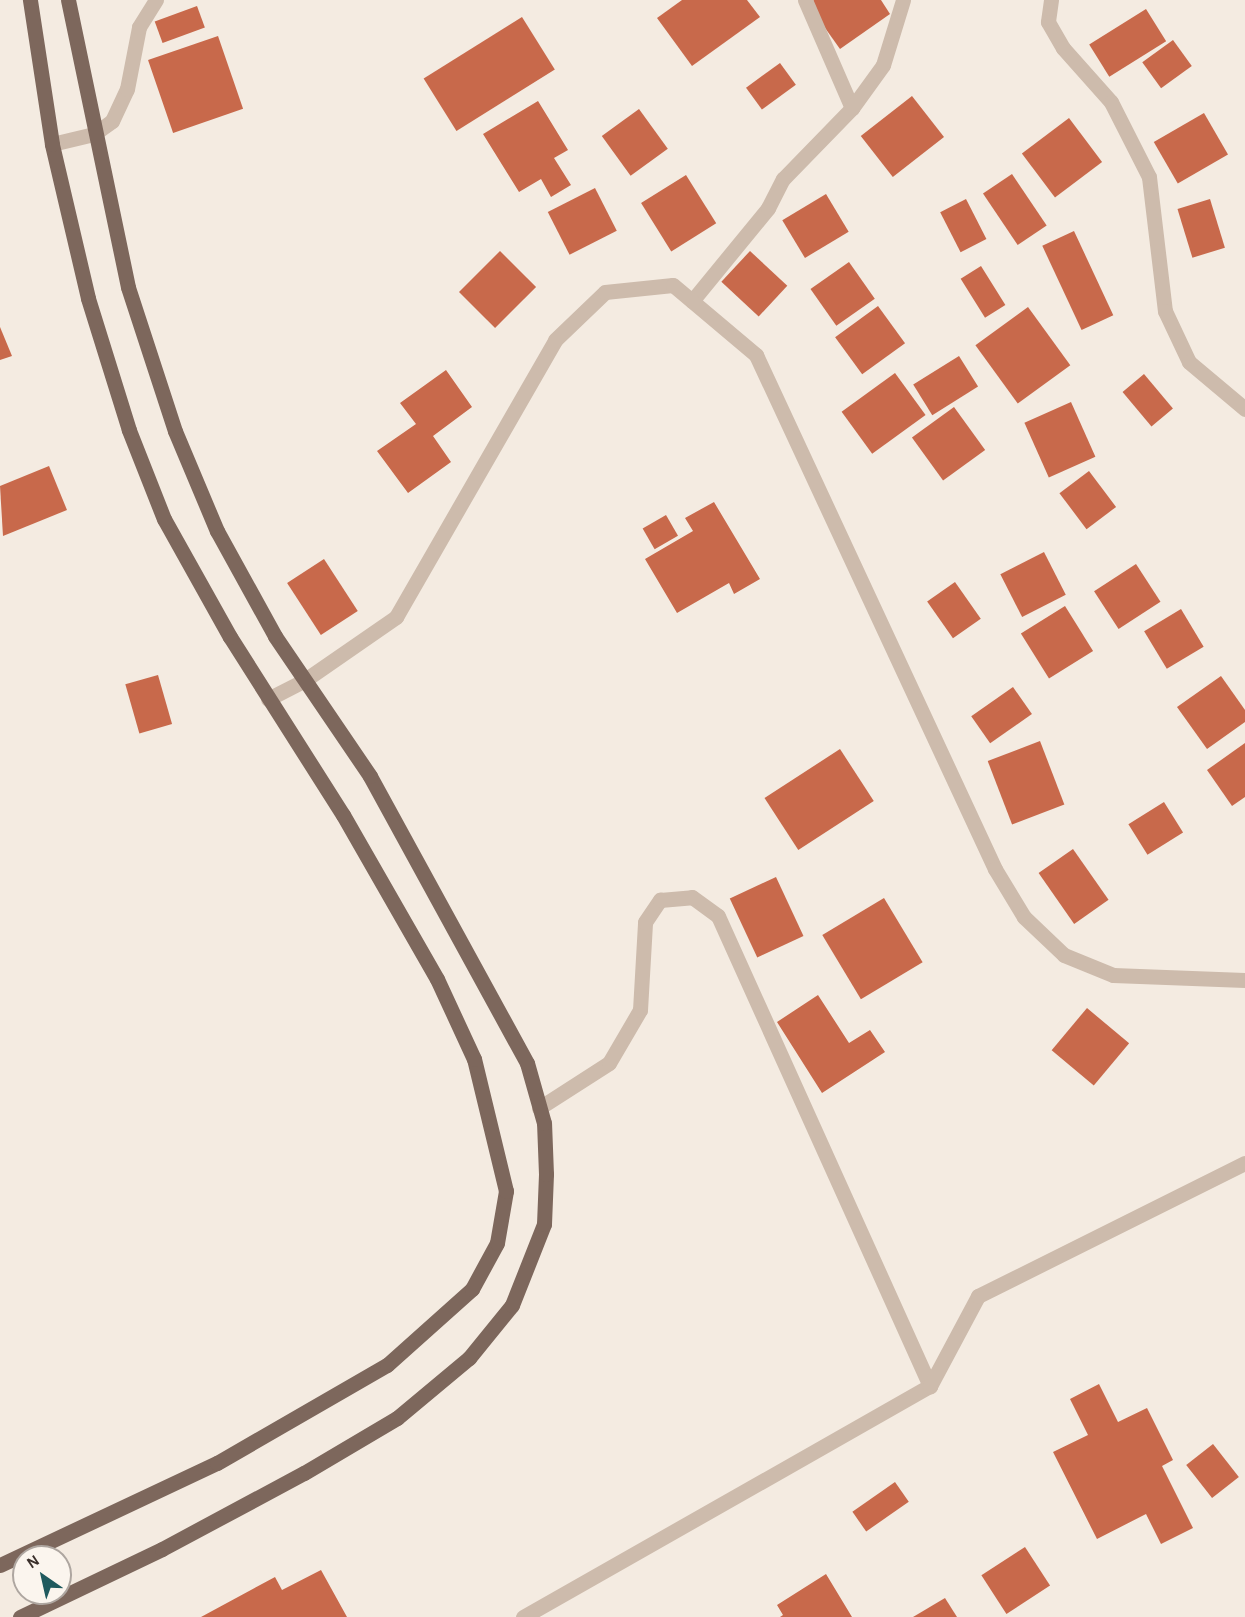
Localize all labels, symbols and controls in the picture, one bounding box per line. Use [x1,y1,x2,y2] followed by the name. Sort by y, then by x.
[12,1545,72,1605] north arrow
[24,1552,42,1571] text: N

